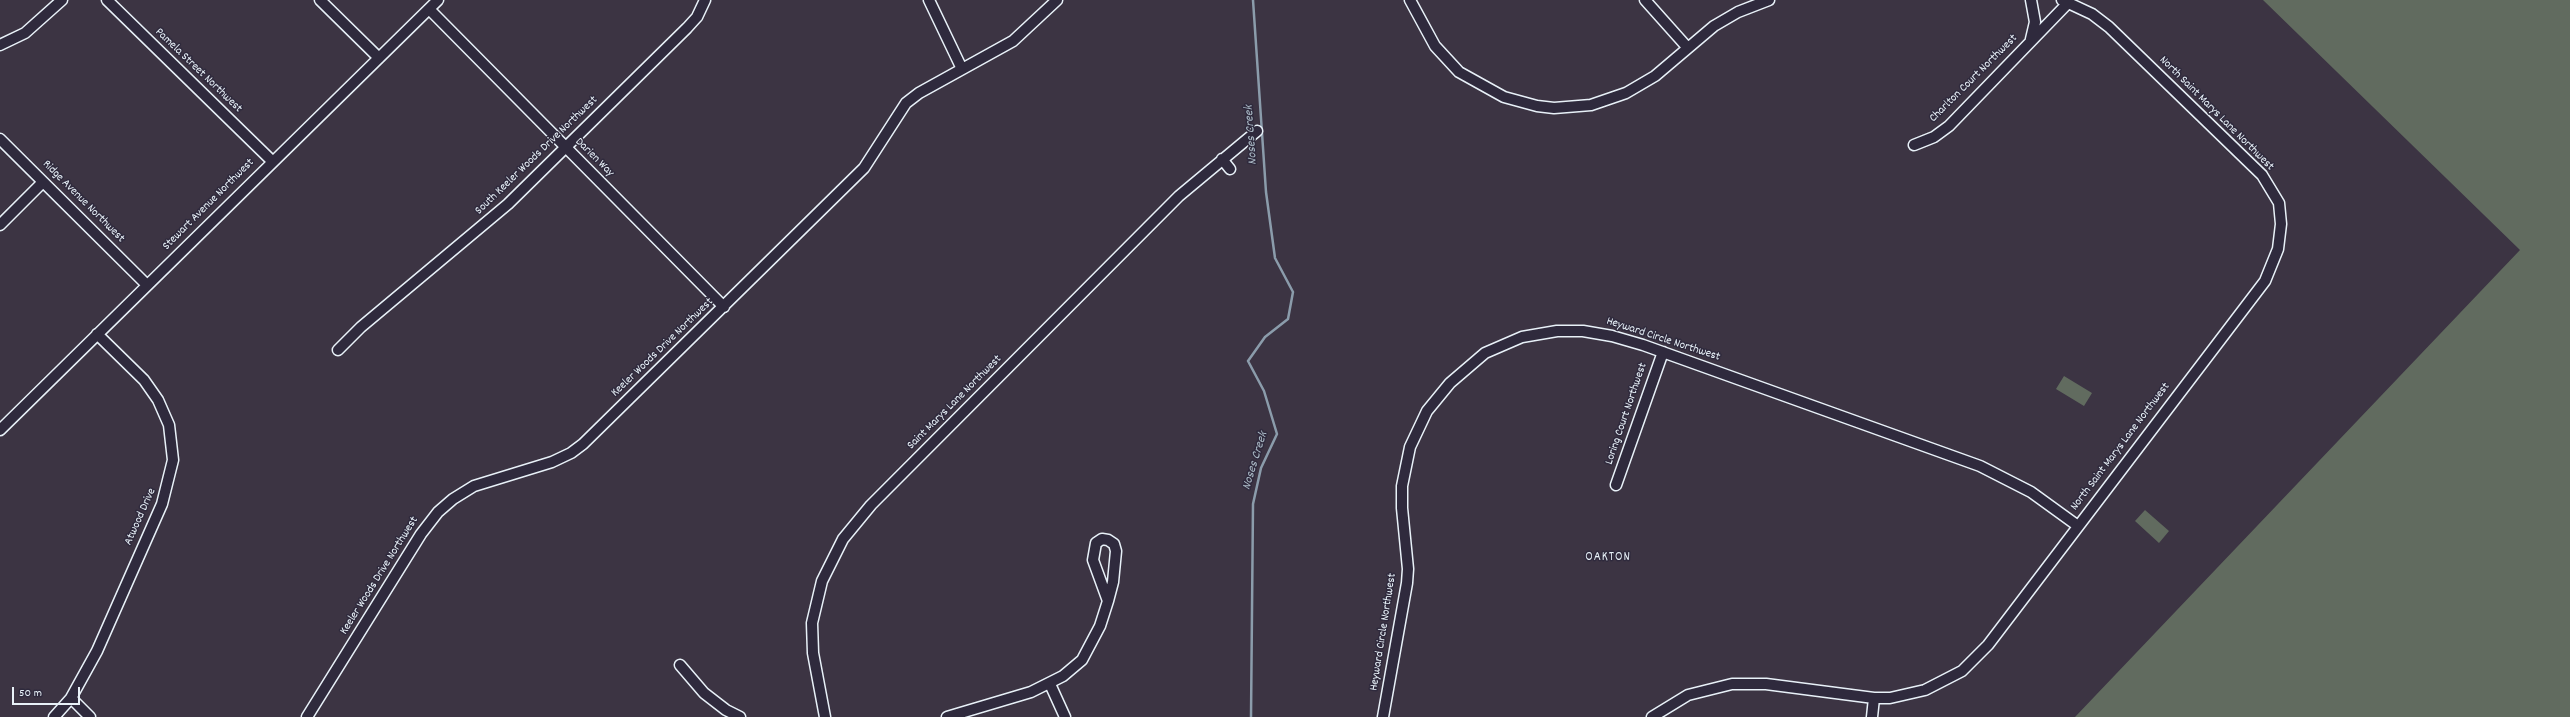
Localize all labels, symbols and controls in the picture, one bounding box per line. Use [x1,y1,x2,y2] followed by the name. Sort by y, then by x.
[151,26,245,116] street label: Pamela Street Northwest
[1927,32,2021,126] street label: Charlton Court Northwest
[2156,54,2276,174] street label: North Saint Marys Lane Northwest
[473,94,601,218] street label: South Keeler Woods Drive Northwest
[1242,105,1262,165] water label: Noses Creek
[571,135,617,181] street label: Darien Way
[160,156,258,254] street label: Stewart Avenue Northwest
[39,158,127,246] street label: Ridge Avenue Northwest
[609,295,717,401] street label: Keeler Woods Drive Northwest
[1604,315,1722,365] street label: Heyward Circle Northwest
[905,353,1005,453] street label: Saint Marys Lane Northwest
[1603,361,1651,467] street label: Loring Court Northwest
[2068,380,2174,514] street label: North Saint Marys Lane Northwest
[1240,430,1272,492] water label: Noses Creek
[122,486,160,548] street label: Atwood Drive
[338,514,422,638] street label: Keeler Woods Drive Northwest
[1585,550,1631,566] district label: OAKTON
[1368,572,1400,692] street label: Heyward Circle Northwest
[14,679,82,705] scale bar
[19,685,42,702] text: 50 m

